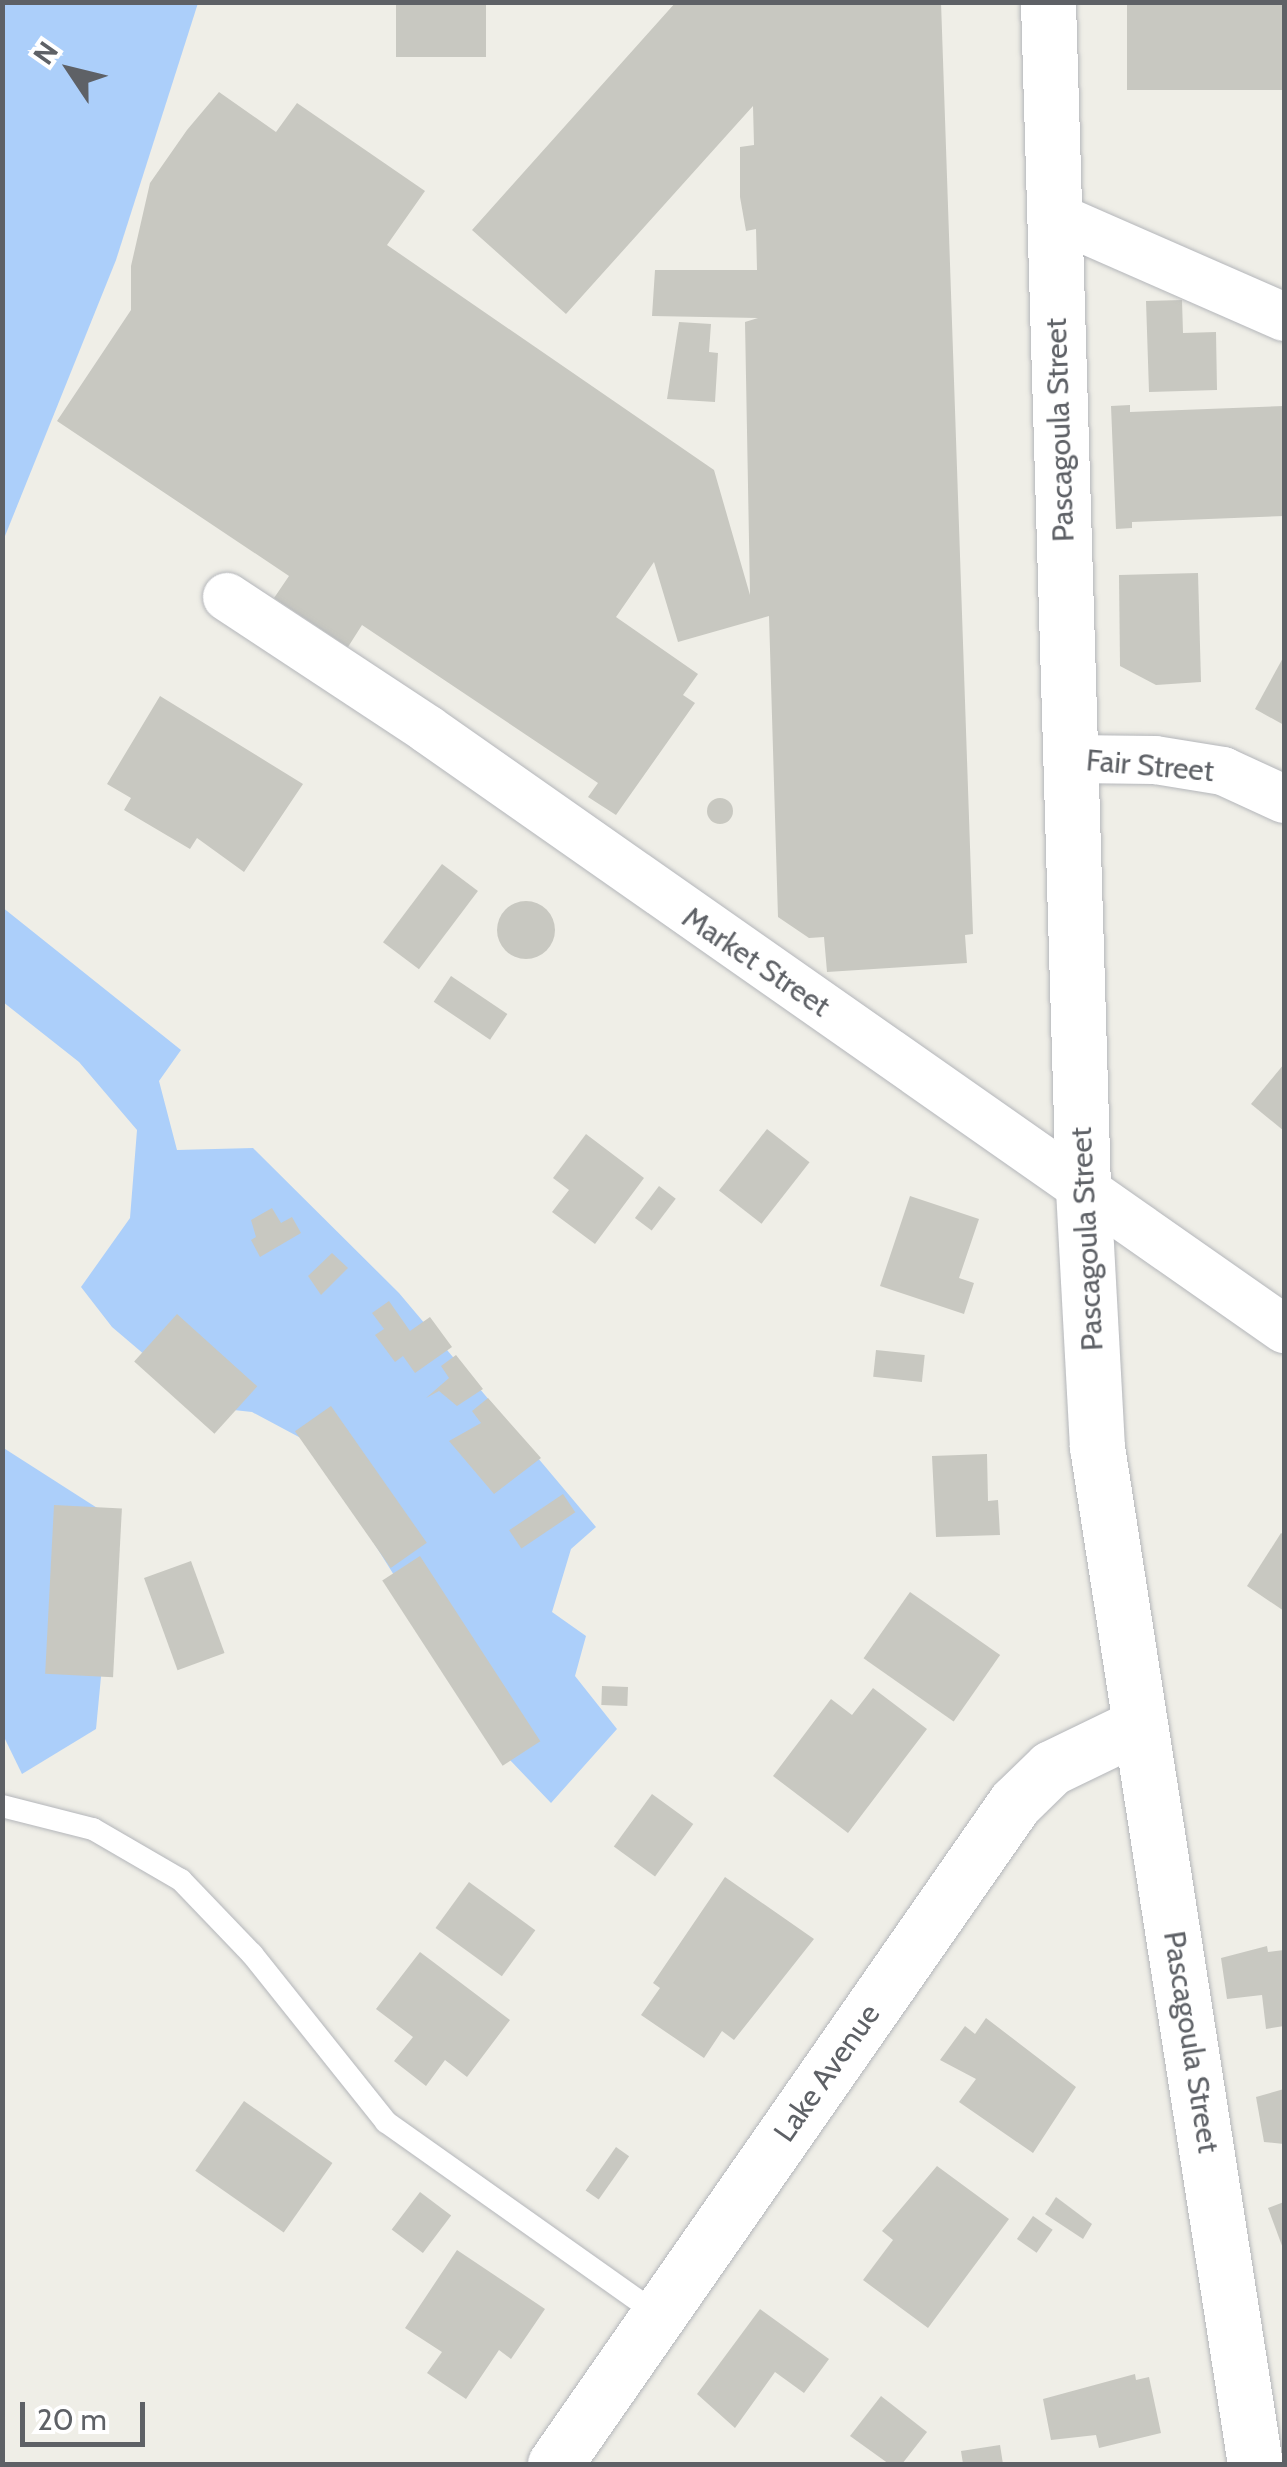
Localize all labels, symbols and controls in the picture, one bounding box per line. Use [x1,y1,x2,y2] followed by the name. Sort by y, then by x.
[20,20,120,120] north arrow
[26,35,65,71] text: N
[1038,317,1082,543] street label: Pascagoula Street
[1085,742,1215,790] street label: Fair Street
[675,900,837,1024] street label: Market Street
[1063,1126,1111,1352] street label: Pascagoula Street
[1156,1929,1226,2155] street label: Pascagoula Street
[767,1997,887,2149] street label: Lake Avenue
[25,2382,150,2444] scale bar
[37,2401,107,2438] text: 20 m

